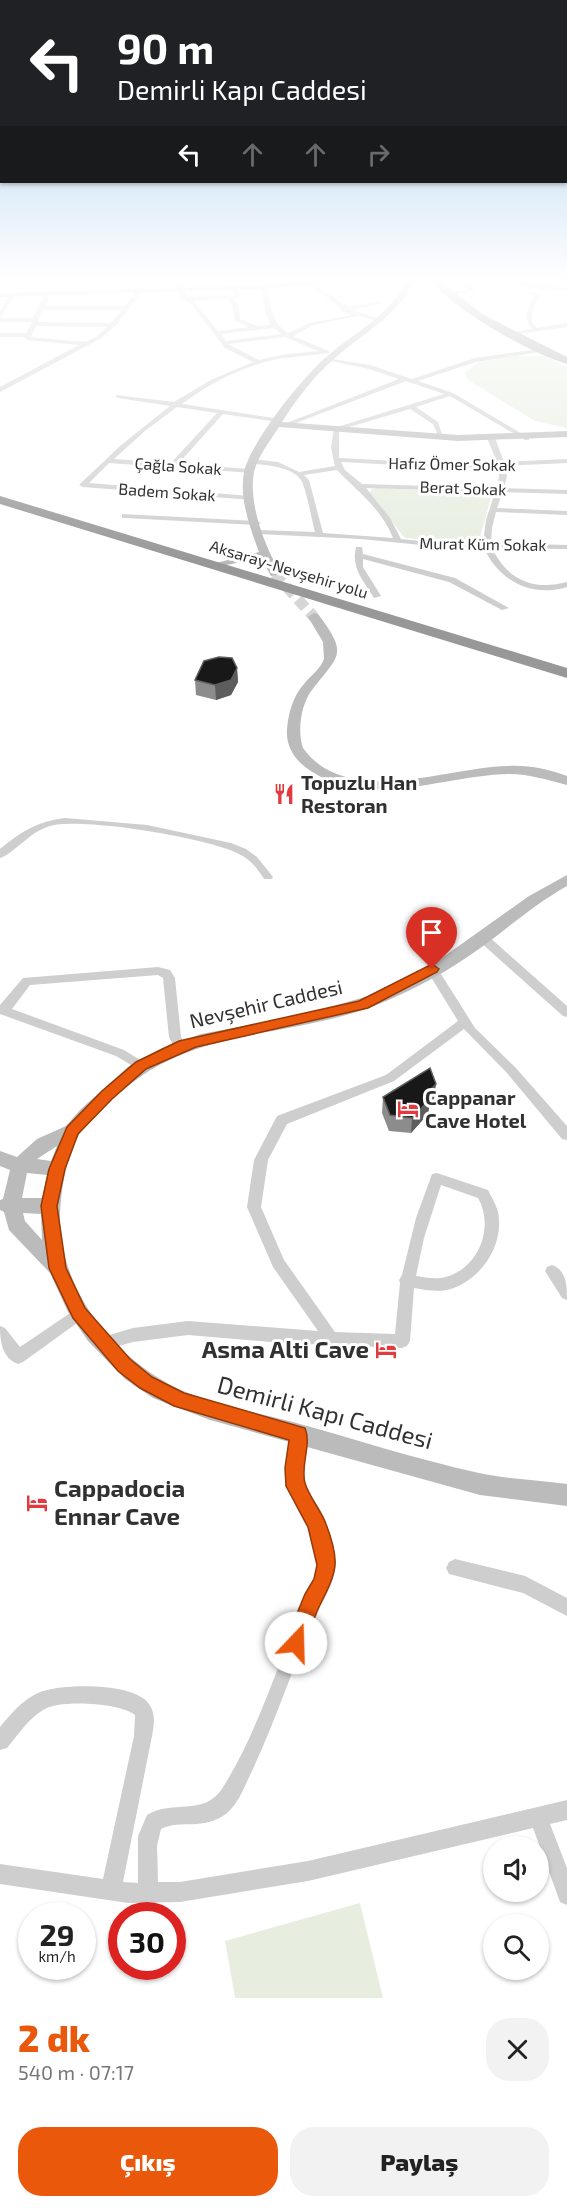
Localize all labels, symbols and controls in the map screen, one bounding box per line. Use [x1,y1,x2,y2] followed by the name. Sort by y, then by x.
[117,22,214,72] text: 90 m
[18,24,96,102] icon: left
[117,73,367,105] text: Demirli Kapı Caddesi
[173,138,206,171] icon: left
[236,138,269,171] icon: ahead
[299,138,332,171] icon: ahead
[362,138,395,171] icon: right
[134,453,222,479] street label: Çağla Sokak
[388,453,516,474] street label: Hafız Ömer Sokak
[419,476,507,499] street label: Berat Sokak
[118,479,216,504] street label: Badem Sokak
[419,533,547,554] street label: Murat Küm Sokak
[207,535,371,603] street label: Aksaray-Nevşehir yolu
[301,770,417,817] place label: Topuzlu Han Restoran
[272,782,296,806] restaurant icon: Topuzlu Han Restoran
[406,907,457,969] pin
[415,916,448,949] icon: arrive
[187,974,345,1033] street label: Nevşehir Caddesi
[425,1085,527,1132] place label: Cappanar Cave Hotel
[396,1097,420,1121] hotel icon: Cappanar Cave Hotel
[202,1334,369,1363] place label: Asma Alti Cave
[374,1338,398,1362] hotel icon: Asma Alti Cave
[214,1369,436,1454] street label: Demirli Kapı Caddesi
[54,1473,185,1530] place label: Cappadocia Ennar Cave
[25,1491,49,1515] hotel icon: Cappadocia Ennar Cave
[264,1611,328,1675] position arrow
[483,1836,549,1980] map controls
[483,1836,549,1902] button: sound
[108,1902,186,1980] speed limit sign: 30
[483,1914,549,1980] button: search
[39,1916,75,1952] text: 29
[38,1947,76,1965] text: km/h
[18,2016,90,2059] text: 2 dk
[486,2018,549,2081] button: close
[18,2060,134,2084] text: 540 m · 07:17
[18,2127,278,2196] button: Çıkış
[290,2127,549,2196] button: Paylaş

